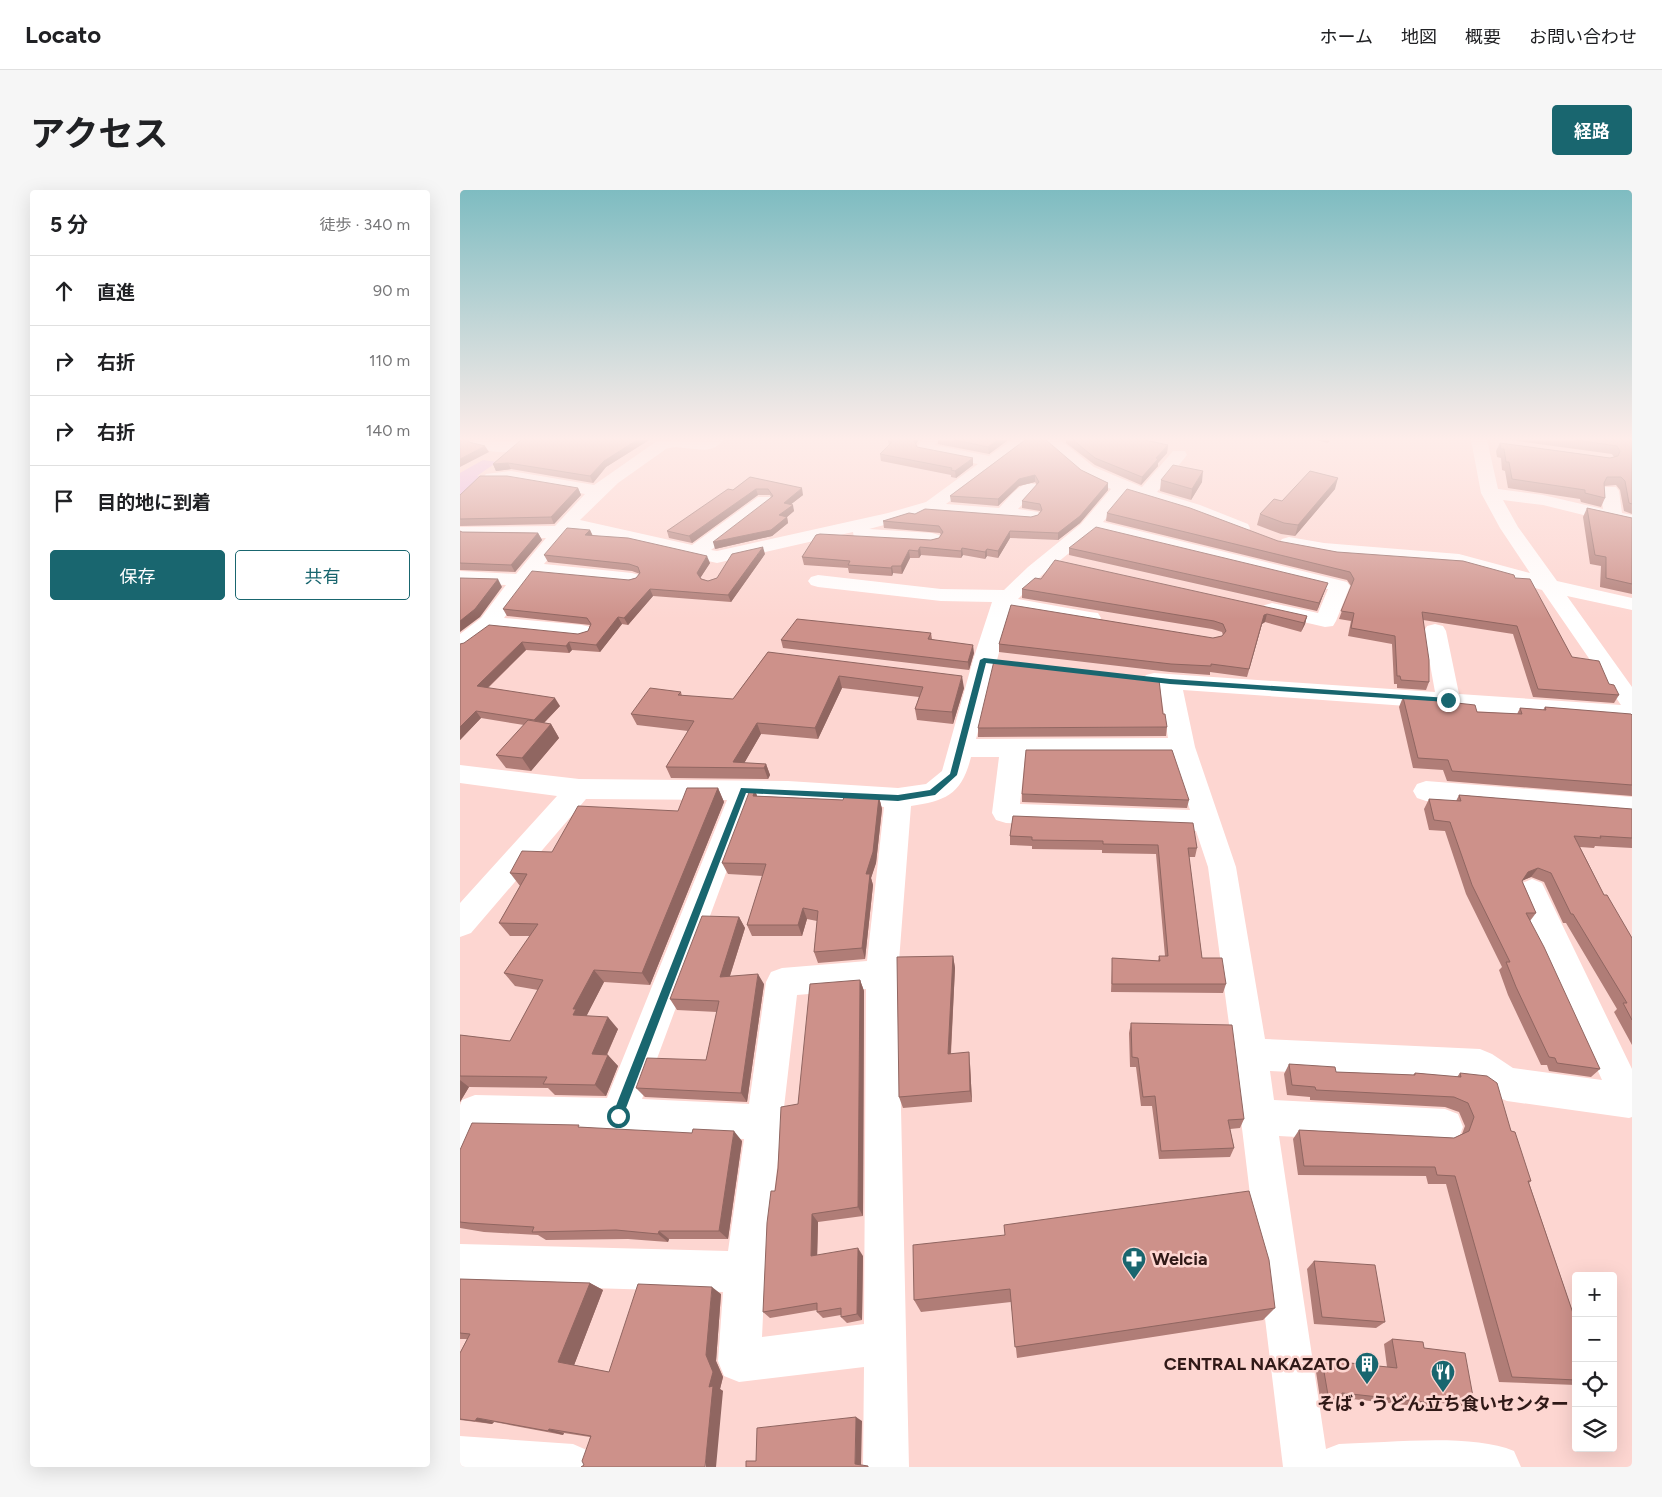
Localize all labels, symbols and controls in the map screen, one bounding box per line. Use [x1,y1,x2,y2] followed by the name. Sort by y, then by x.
[25,20,101,49] text: Locato
[1320,26,1373,48] text: ホーム
[1401,26,1437,48] text: 地図
[1465,26,1501,48] text: 概要
[1529,26,1637,48] text: お問い合わせ
[1552,105,1632,155] button: 経路
[30,113,168,155] text: アクセス
[50,212,88,237] text: 5 分
[320,215,410,234] text: 徒歩 · 340 m
[50,277,78,305] icon: ahead
[97,281,135,304] text: 直進
[373,281,410,300] text: 90 m
[50,347,78,375] icon: right
[97,351,135,374] text: 右折
[369,351,410,370] text: 110 m
[50,417,78,445] icon: right
[97,421,135,444] text: 右折
[366,421,410,440] text: 140 m
[50,487,78,515] icon: arrive
[97,491,211,514] text: 目的地に到着
[50,550,225,600] button: 保存
[235,550,410,600] button: 共有
[1437,689,1460,712] route end
[607,1105,630,1128] route start
[1121,1246,1147,1280] pharmacy icon: Welcia
[1152,1248,1208,1270] place label: Welcia
[1572,1272,1617,1452] map controls
[1572,1272,1617,1317] button: +
[1572,1317,1617,1362] button: −
[1354,1351,1380,1385] building icon: CENTRAL NAKAZATO
[1164,1353,1350,1375] place label: CENTRAL NAKAZATO
[1430,1359,1456,1393] restaurant icon: そば・うどん立ち食いセンター
[1572,1362,1617,1407] button: locate
[1317,1393,1569,1415] place label: そば・うどん立ち食いセンター
[1572,1407,1617,1452] button: layers

